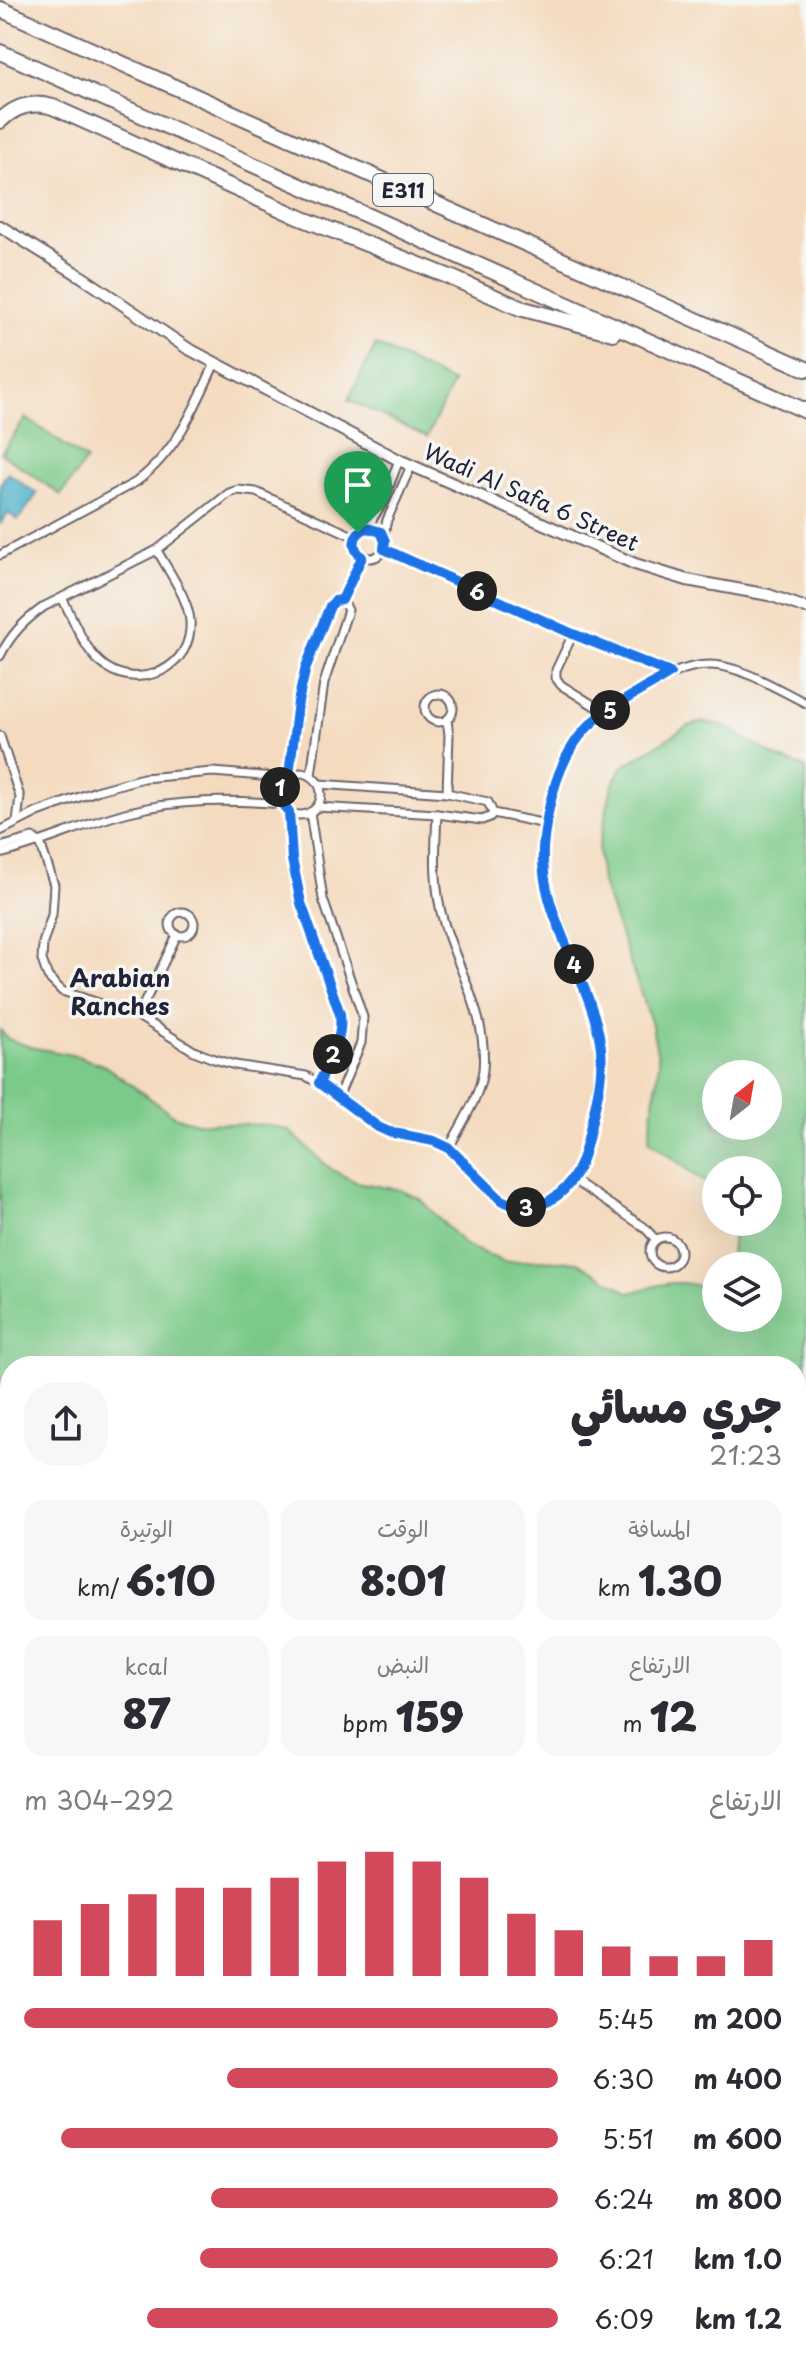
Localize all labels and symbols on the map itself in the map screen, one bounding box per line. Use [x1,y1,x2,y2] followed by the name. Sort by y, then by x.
[373,174,433,206] road number: E311
[419,434,645,558] street label: Wadi Al Safa 6 Street
[324,451,392,533] pin
[457,571,497,611] pin: 6
[590,690,630,730] pin: 5
[260,767,300,807] pin: 1
[554,944,594,984] pin: 4
[70,959,170,1023] district label: Arabian Ranches
[313,1034,353,1074] pin: 2
[702,1060,782,1140] north arrow
[506,1187,546,1227] pin: 3

